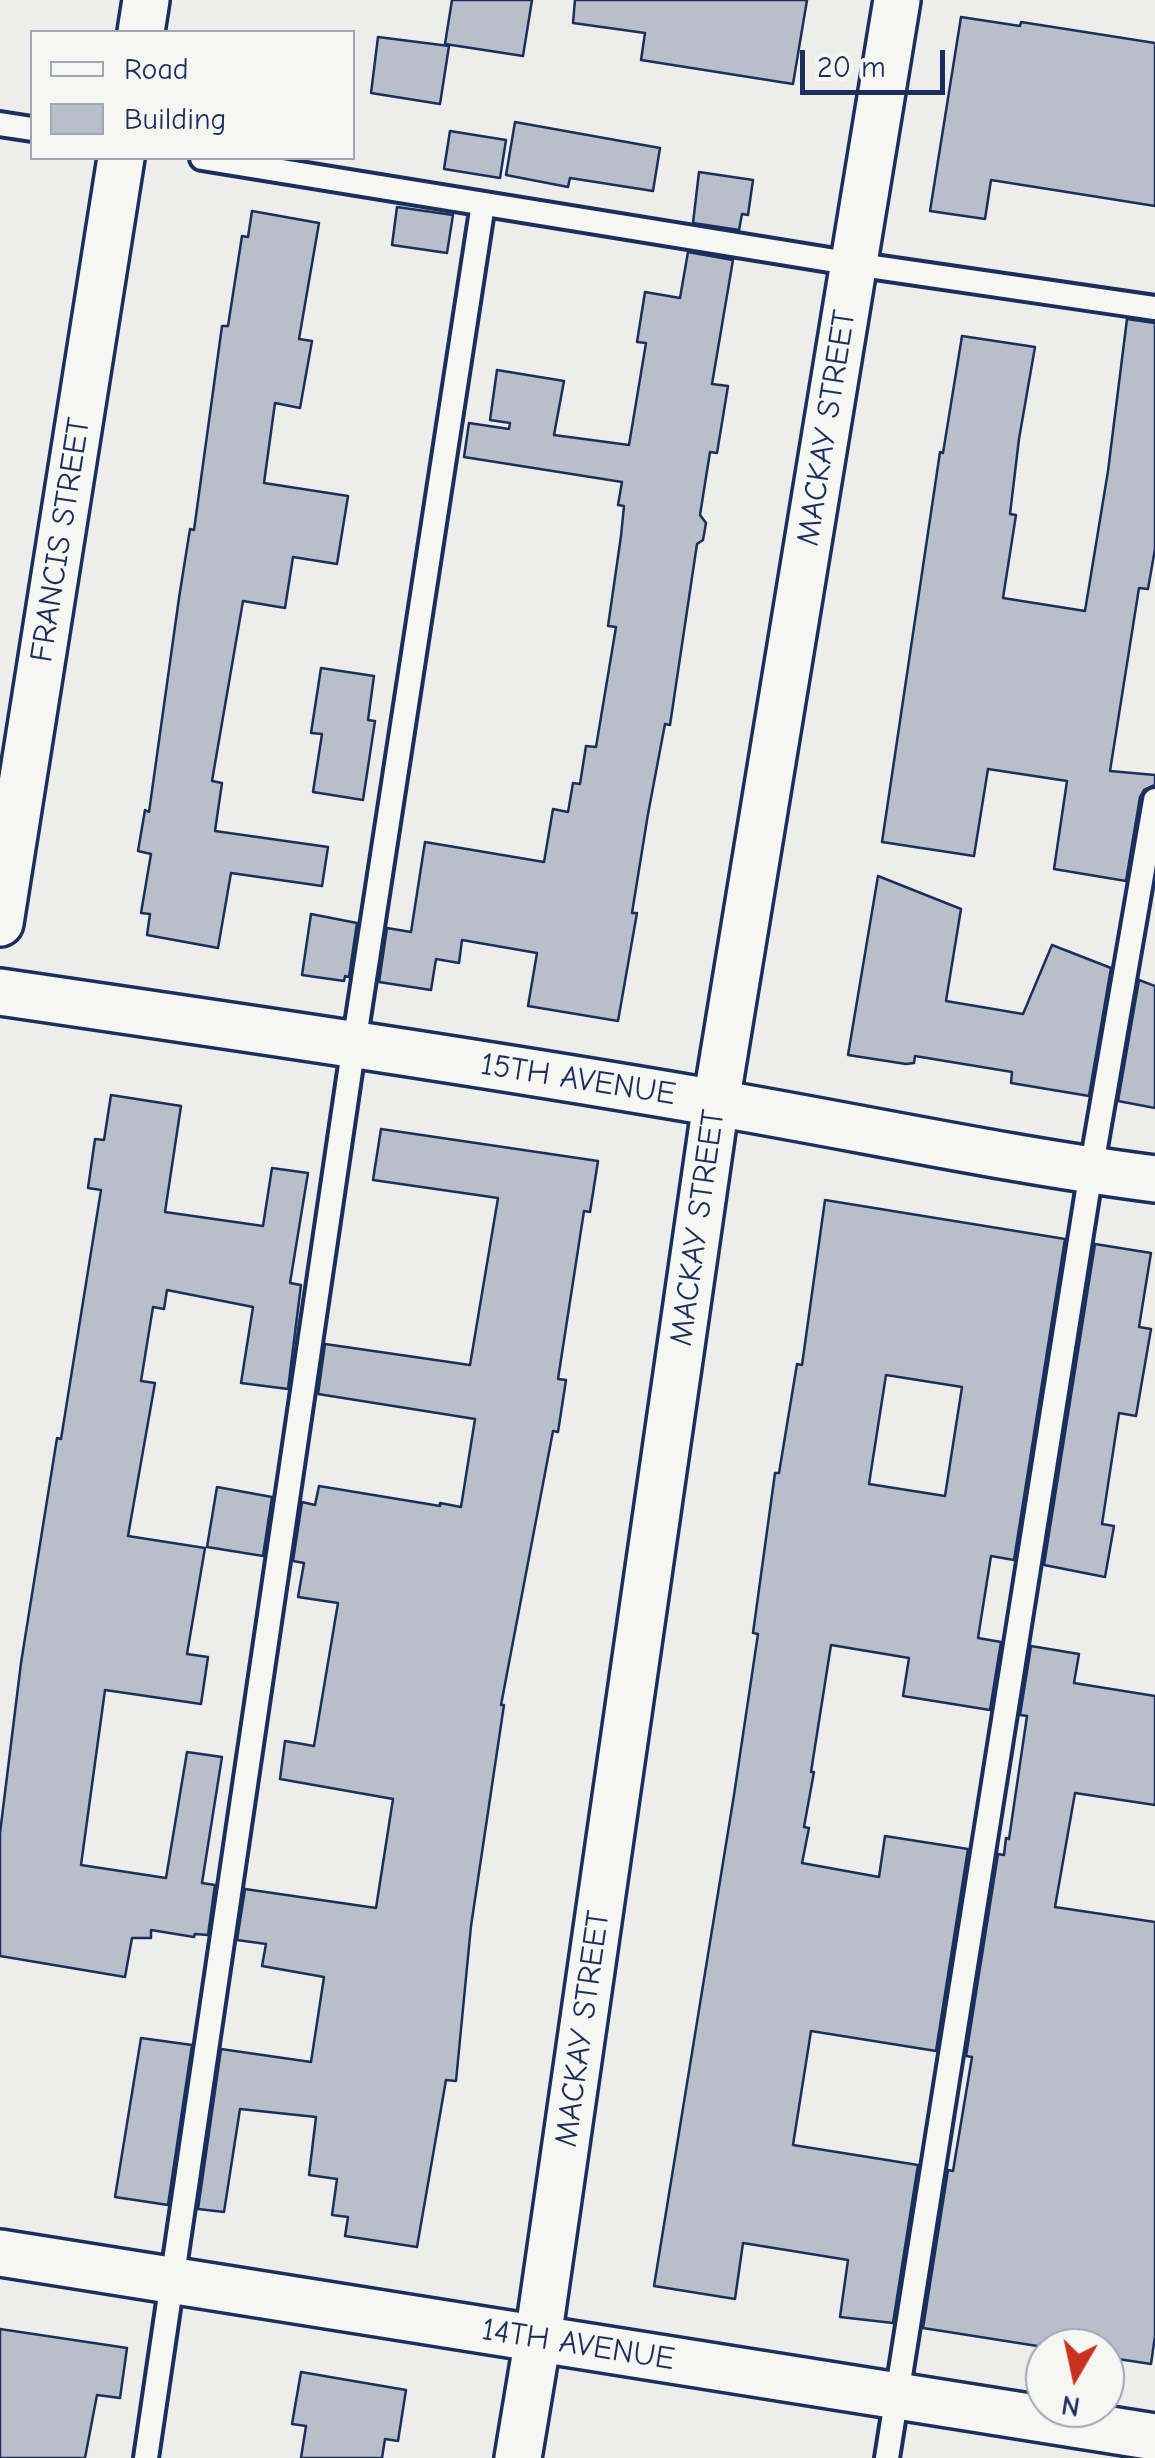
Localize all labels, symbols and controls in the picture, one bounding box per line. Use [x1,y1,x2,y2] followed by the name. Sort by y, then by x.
[30,30,355,160] legend
[805,30,950,92] scale bar
[817,50,886,85] text: 20 m
[124,52,189,87] text: Road
[124,102,227,137] text: Building
[789,307,865,549] street label: MACKAY STREET
[23,415,99,665] street label: FRANCIS STREET
[478,1046,678,1114] street label: 15TH AVENUE
[662,1107,734,1349] street label: MACKAY STREET
[547,1908,619,2150] street label: MACKAY STREET
[479,2311,677,2379] street label: 14TH AVENUE
[1025,2328,1125,2428] north arrow
[1059,2388,1082,2423] text: N

